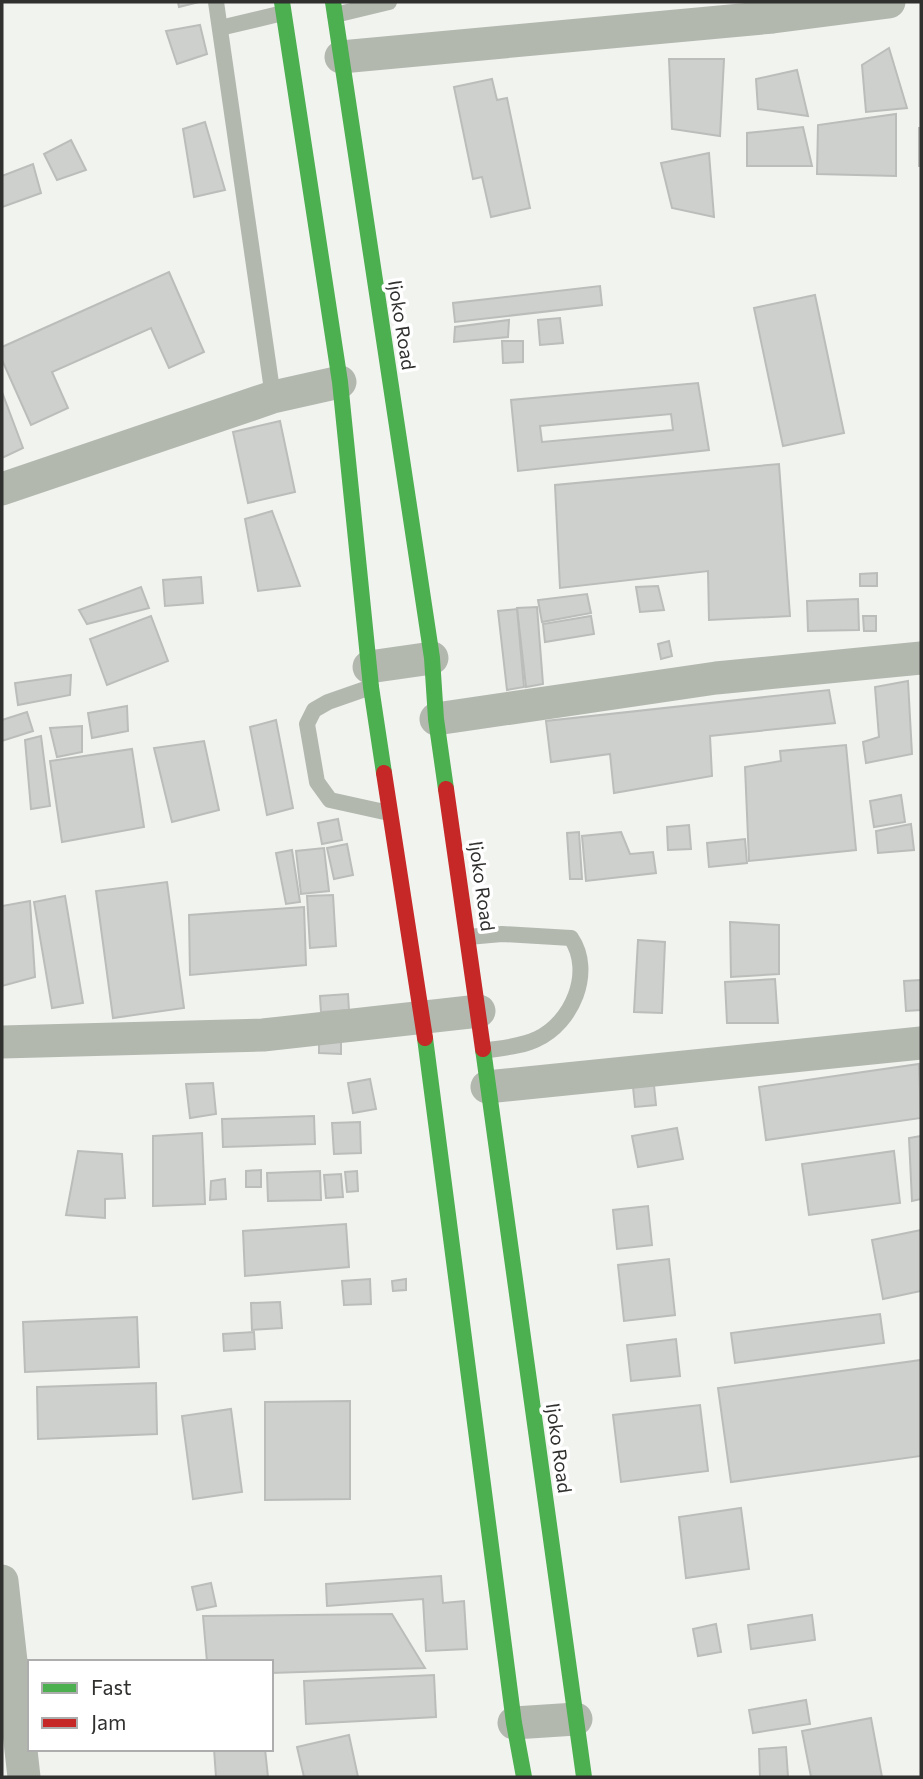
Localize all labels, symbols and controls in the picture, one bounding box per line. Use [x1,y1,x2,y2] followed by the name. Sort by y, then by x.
[384,278,421,372] street label: Ijoko Road
[465,839,500,932] street label: Ijoko Road
[542,1401,577,1494] street label: Ijoko Road
[28,1660,273,1751] legend
[91,1674,132,1699] text: Fast
[91,1709,126,1734] text: Jam

